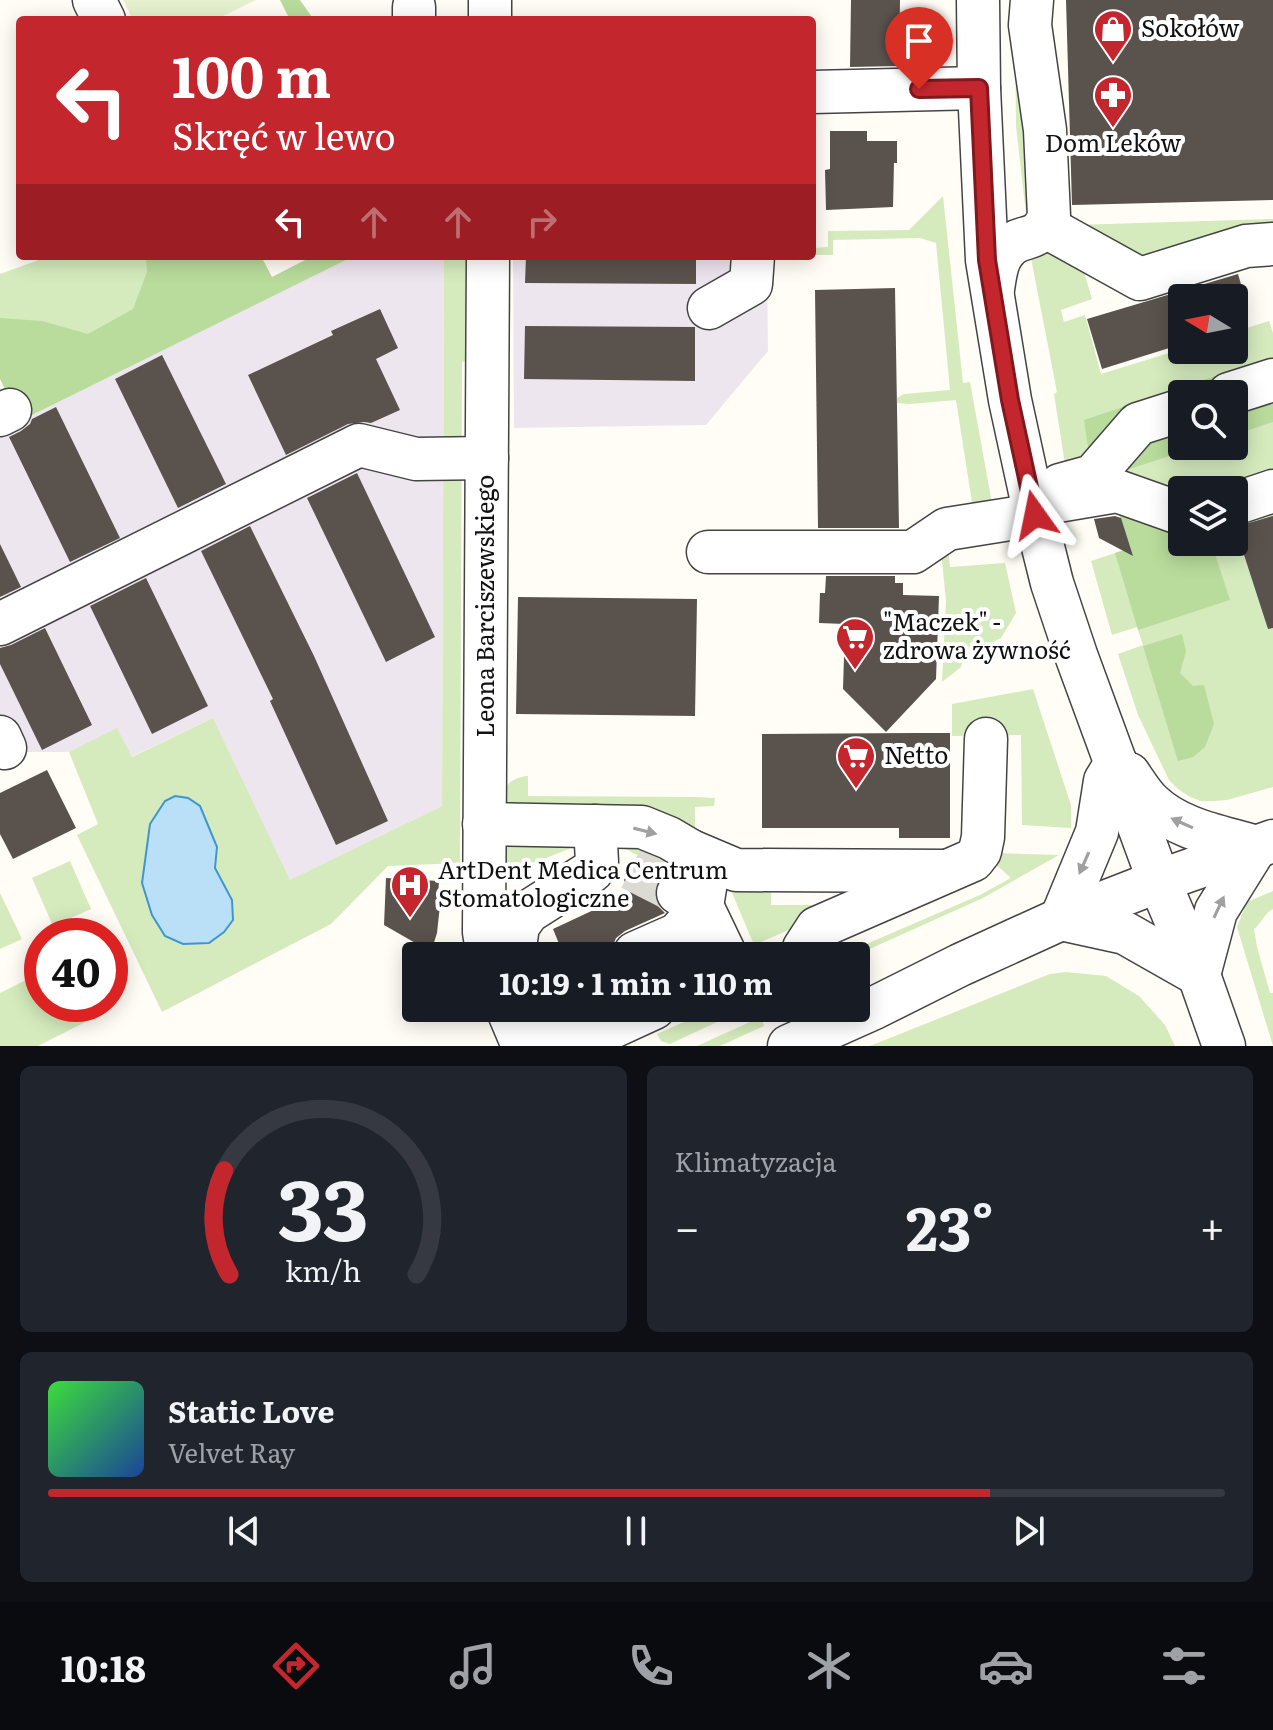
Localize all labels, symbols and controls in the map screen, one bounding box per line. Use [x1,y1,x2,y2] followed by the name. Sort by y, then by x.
[885,7,953,89] pin
[1092,8,1134,63] shop icon: Sokołów
[1141,9,1240,44] place label: Sokołów
[897,19,941,63] icon: arrive
[172,32,331,115] text: 100 m
[40,48,144,152] icon: left
[1092,74,1134,129] pharmacy icon: Dom Leków
[172,108,396,161] text: Skręć w lewo
[1045,124,1182,159] place label: Dom Leków
[268,200,312,244] icon: left
[352,200,396,244] icon: ahead
[436,200,480,244] icon: ahead
[520,200,564,244] icon: right
[1168,284,1248,364] north arrow
[1168,284,1248,556] map controls
[1168,380,1248,460] button: search
[993,473,1077,557] position arrow
[466,475,501,737] street label: Leona Barciszewskiego
[1168,476,1248,556] button: layers
[883,603,1071,666] place label: "Maczek" - zdrowa żywność
[834,616,876,671] supermarket icon: "Maczek" - zdrowa żywność
[835,735,877,790] supermarket icon: Netto
[884,736,948,771] place label: Netto
[1170,817,1193,830] one-way arrow
[633,825,658,837] one-way arrow
[438,851,728,914] place label: ArtDent Medica Centrum Stomatologiczne
[1078,851,1091,875] one-way arrow
[389,864,431,919] hospital icon: ArtDent Medica Centrum Stomatologiczne
[1212,895,1226,919] one-way arrow
[24,918,128,1022] speed limit sign: 40
[499,960,773,1004] text: 10:19 · 1 min · 110 m
[675,1141,836,1180] text: Klimatyzacja
[278,1143,369,1267] text: 33
[906,1180,994,1269] text: 23°
[675,1192,700,1258] text: −
[1199,1192,1225,1258] text: +
[285,1248,361,1291] text: km/h
[168,1388,335,1432] text: Static Love
[168,1432,295,1471] text: Velvet Ray
[222,1509,266,1553] icon: previous
[614,1509,658,1553] icon: pause
[1007,1509,1051,1553] icon: next
[268,1638,324,1694] icon: directions
[445,1638,501,1694] icon: music
[623,1638,679,1694] icon: phone
[801,1638,857,1694] icon: climate
[978,1638,1034,1694] icon: car
[1156,1638,1212,1694] icon: filters
[61,1640,146,1693] text: 10:18

